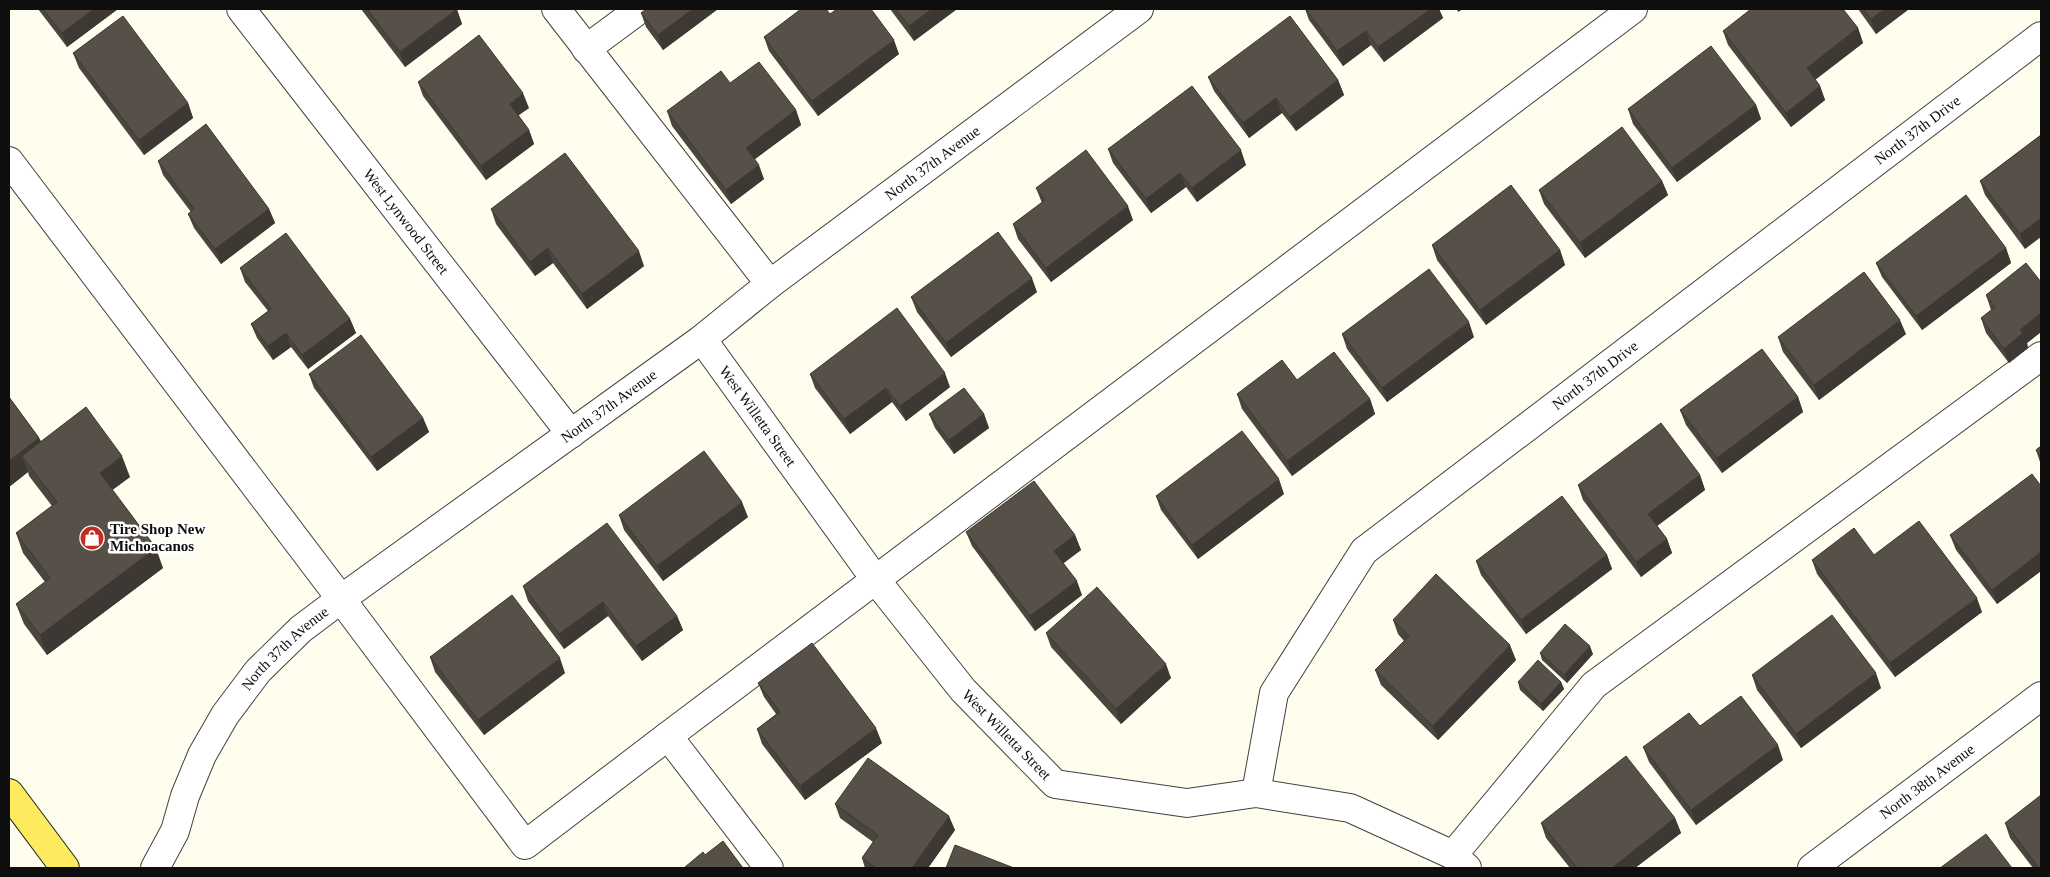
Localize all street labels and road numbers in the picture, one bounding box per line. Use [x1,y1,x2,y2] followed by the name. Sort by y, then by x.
[1871,92,1964,168] street label: North 37th Drive
[882,122,983,203] street label: North 37th Avenue
[360,166,452,278] street label: West Lynwood Street
[1549,337,1641,413] street label: North 37th Drive
[716,363,800,470] street label: West Willetta Street
[558,366,660,446] street label: North 37th Avenue
[238,603,332,693] street label: North 37th Avenue
[959,686,1055,784] street label: West Willetta Street
[1877,741,1978,822] street label: North 38th Avenue

